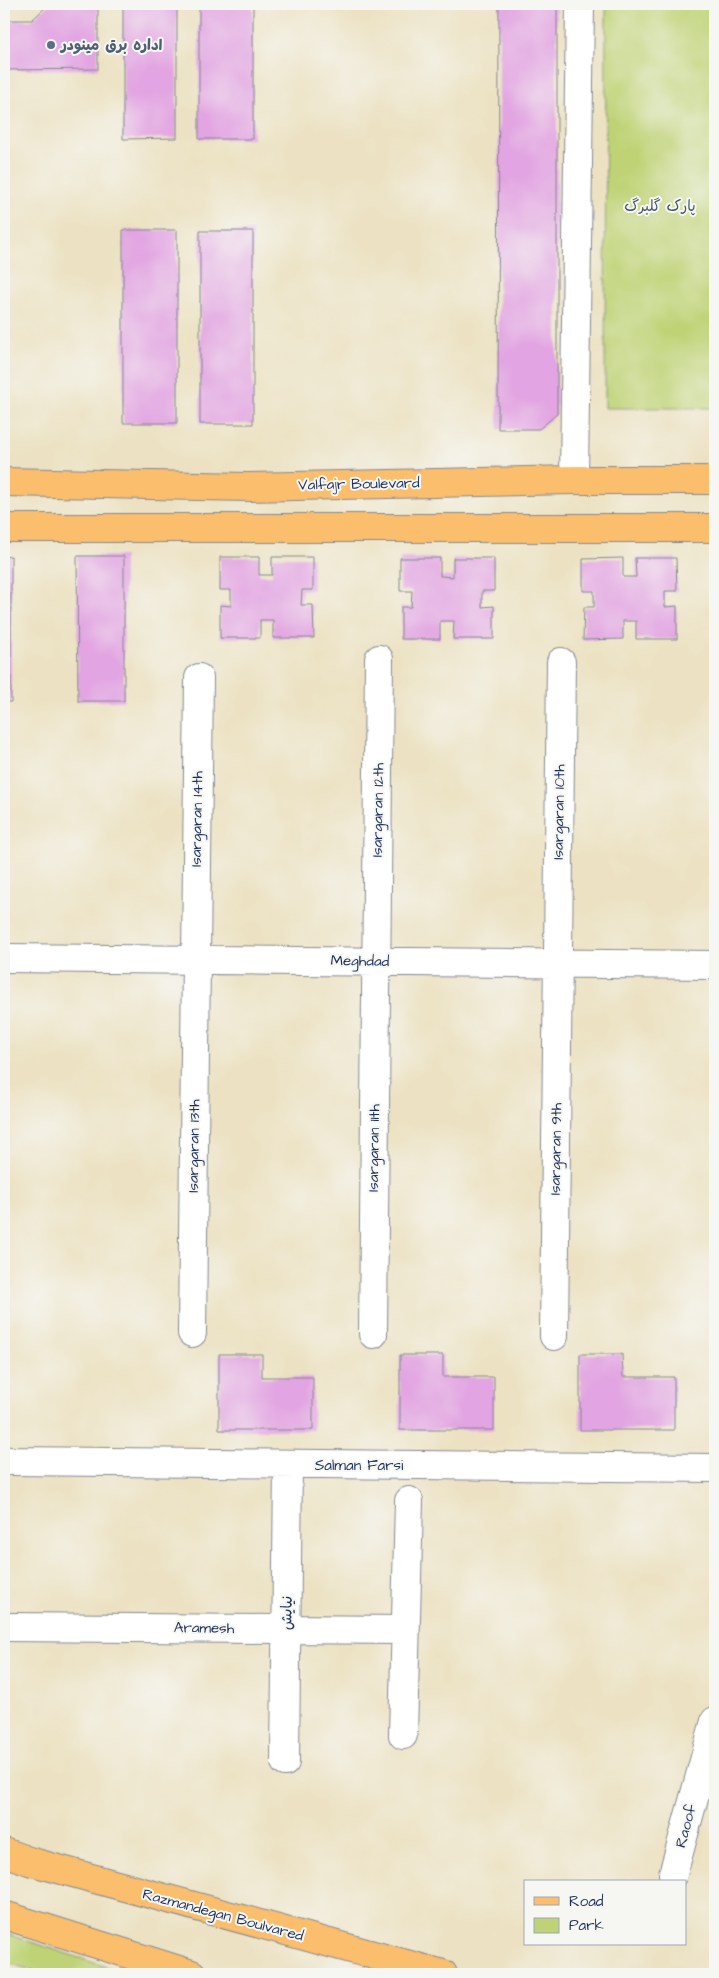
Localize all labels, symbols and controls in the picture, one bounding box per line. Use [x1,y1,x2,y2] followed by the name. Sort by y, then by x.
[59,35,162,56] place label: اداره برق مینودر
[45,39,57,51] marker: اداره برق مینودر
[624,196,696,217] park label: پارک گلبرگ
[298,472,420,496] street label: Valfajr Boulevard
[367,762,390,857] street label: Isargaran 12th
[548,764,571,860] street label: Isargaran 10th
[186,770,209,867] street label: Isargaran 14th
[330,950,390,973] street label: Meghdad
[183,1098,206,1193] street label: Isargaran 13th
[545,1102,568,1195] street label: Isargaran 9th
[363,1103,386,1192] street label: Isargaran 11th
[315,1455,404,1476] street label: Salman Farsi
[276,1596,298,1630] street label: نیایش
[174,1617,235,1639] street label: Aramesh
[670,1802,702,1850] street label: Raoof
[524,1880,686,1946] legend
[140,1883,306,1948] street label: Razmandegan Boulvared
[569,1891,604,1912] text: Road
[569,1915,604,1936] text: Park

